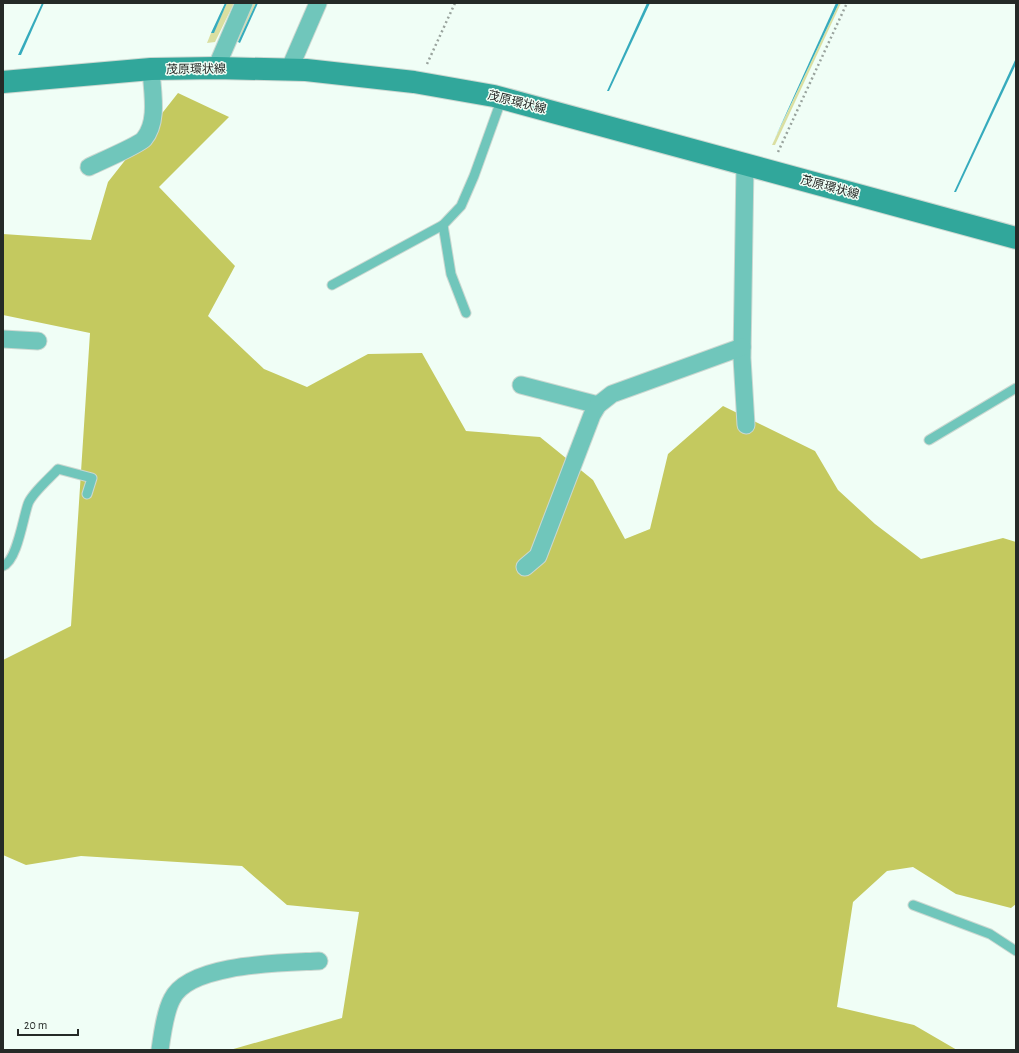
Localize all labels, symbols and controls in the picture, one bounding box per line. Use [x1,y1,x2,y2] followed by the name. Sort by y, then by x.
[166,61,226,76] street label: 茂原環状線
[486,88,548,115] street label: 茂原環状線
[799,172,861,201] street label: 茂原環状線
[18,1011,78,1037] scale bar
[24,1019,47,1031] text: 20 m

